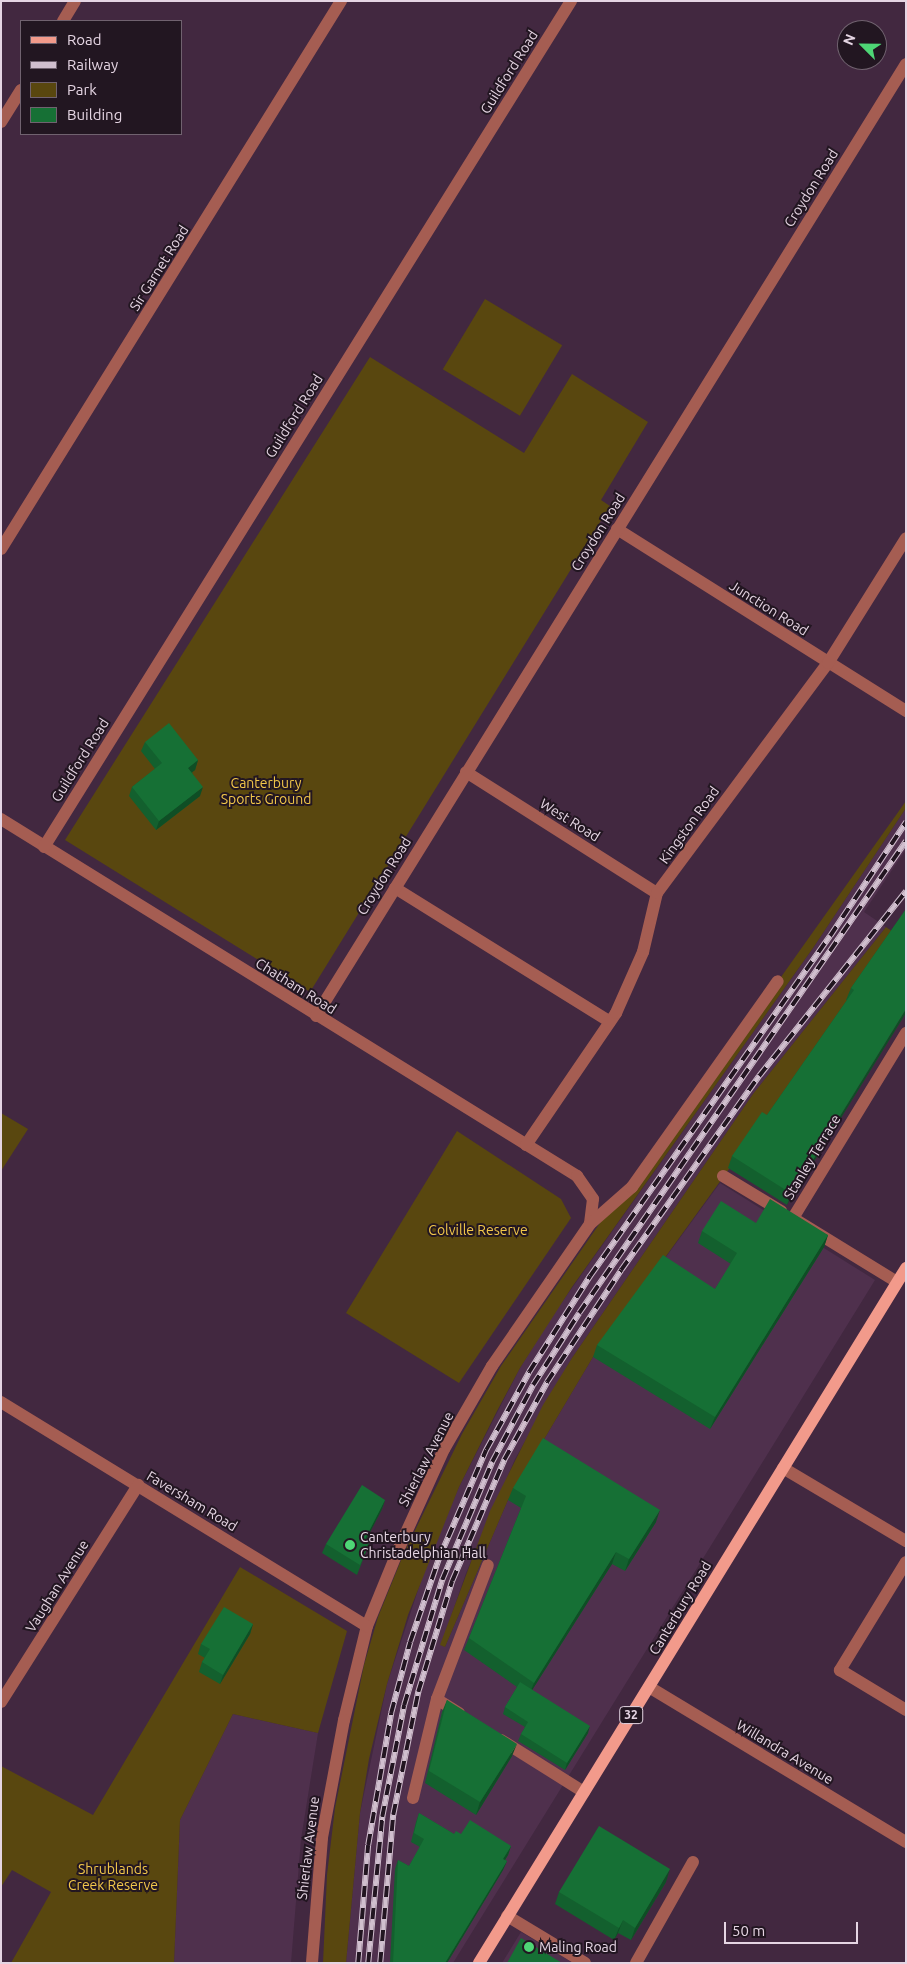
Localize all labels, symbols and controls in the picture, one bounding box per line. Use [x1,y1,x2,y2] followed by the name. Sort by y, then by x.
[20,20,182,135] legend
[837,20,887,70] north arrow
[477,27,541,117] street label: Guildford Road
[67,31,102,48] text: Road
[840,32,859,47] text: N
[67,56,118,73] text: Railway
[67,81,97,98] text: Park
[67,106,122,123] text: Building
[780,146,842,230] street label: Croydon Road
[126,222,192,314] street label: Sir Garnet Road
[262,371,326,461] street label: Guildford Road
[567,490,629,574] street label: Croydon Road
[726,577,812,639] street label: Junction Road
[48,715,112,805] street label: Guildford Road
[221,775,311,808] park label: Canterbury Sports Ground
[655,783,723,867] street label: Kingston Road
[537,795,603,845] street label: West Road
[353,834,415,918] street label: Croydon Road
[253,954,339,1018] street label: Chatham Road
[780,1111,844,1203] street label: Stanley Terrace
[428,1222,528,1238] park label: Colville Reserve
[395,1409,457,1509] street label: Shierlaw Avenue
[144,1467,240,1535] street label: Faversham Road
[360,1529,486,1561] place label: Canterbury Christadelphian Hall
[22,1537,92,1635] street label: Vaughan Avenue
[344,1539,356,1551] marker: Canterbury Christadelphian Hall
[645,1558,715,1658] street label: Canterbury Road
[618,1706,644,1724] road number: 32
[733,1716,837,1788] street label: Willandra Avenue
[293,1795,323,1901] street label: Shierlaw Avenue
[68,1861,158,1894] park label: Shrublands Creek Reserve
[727,1912,861,1944] scale bar
[732,1922,765,1939] text: 50 m
[539,1939,617,1955] place label: Maling Road
[523,1941,535,1953] marker: Maling Road

